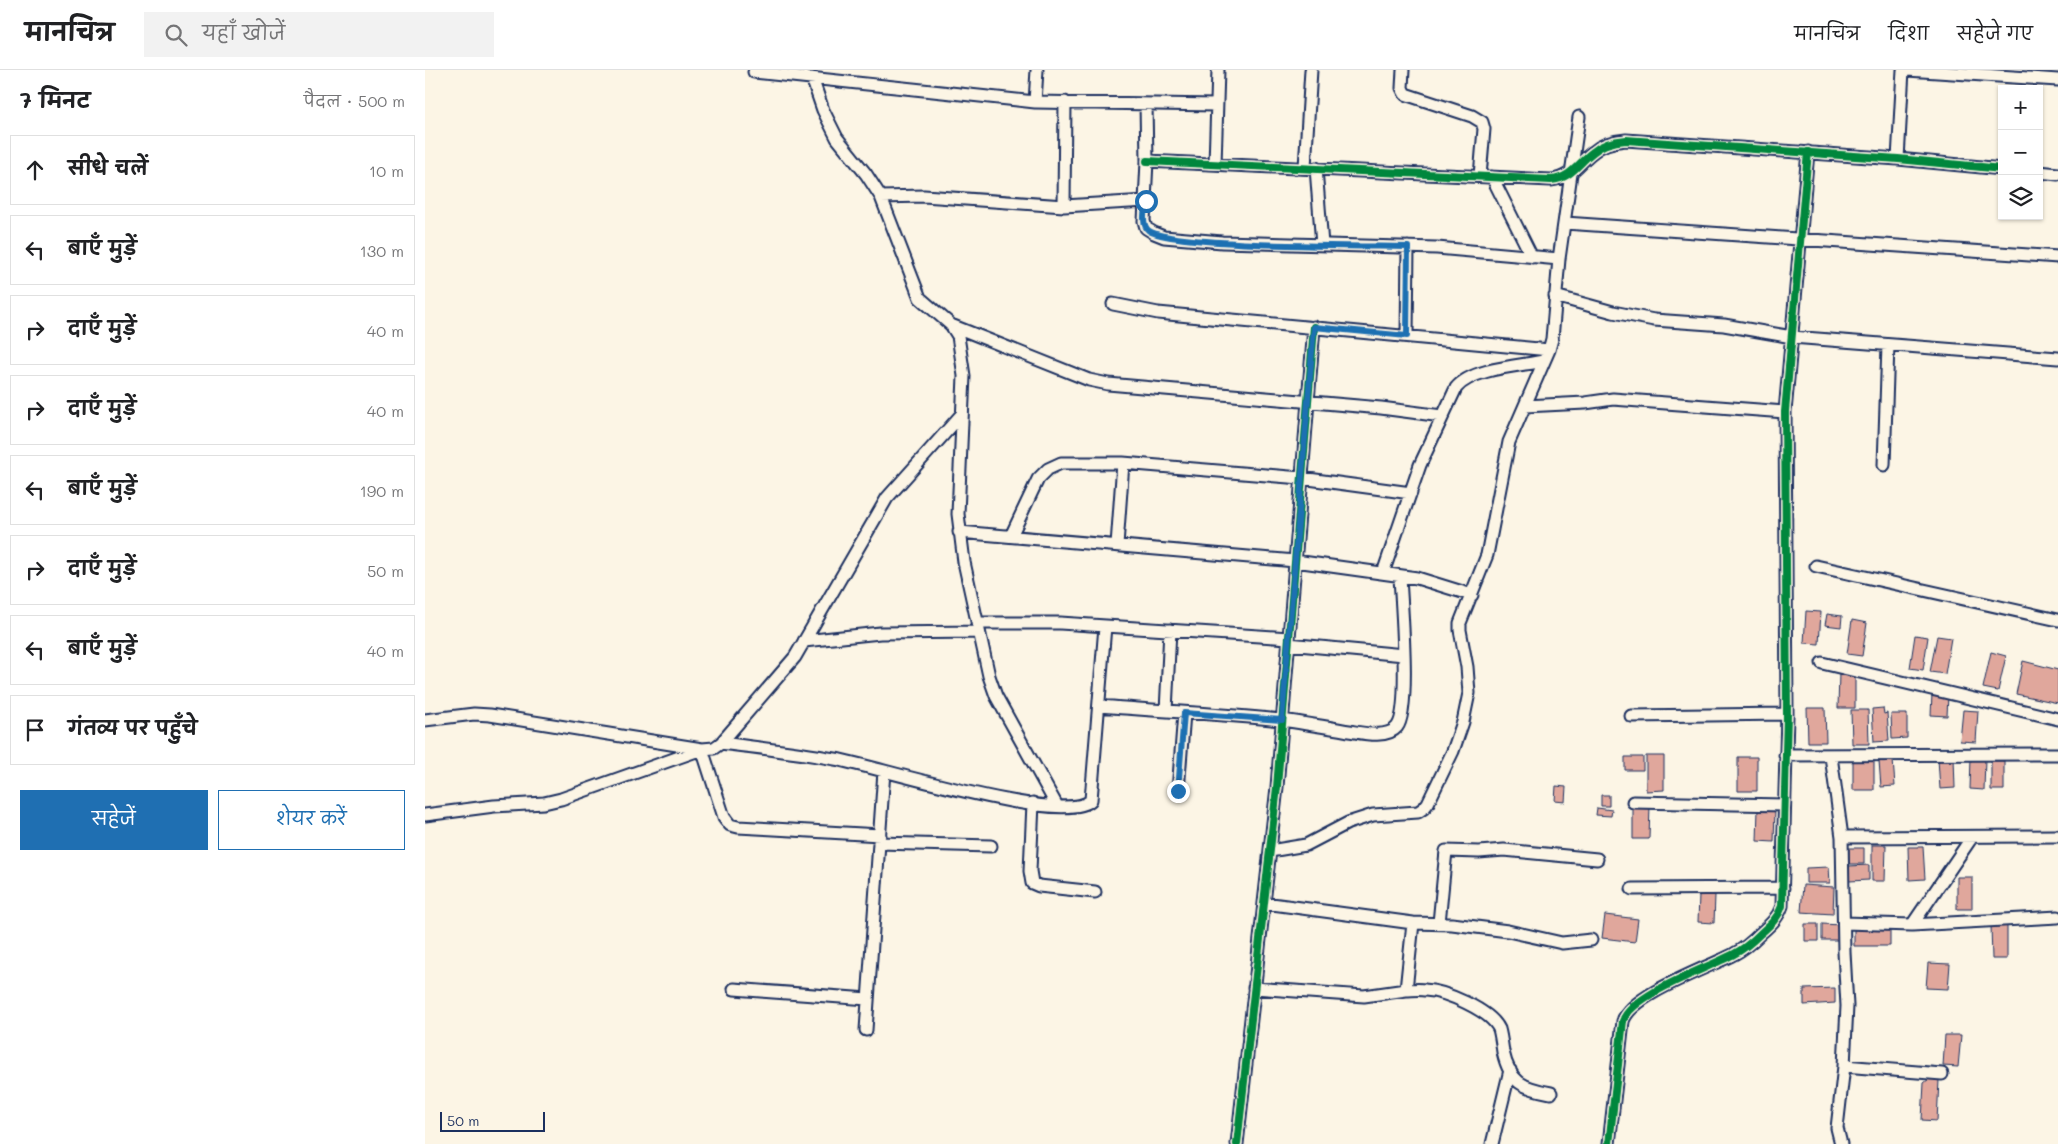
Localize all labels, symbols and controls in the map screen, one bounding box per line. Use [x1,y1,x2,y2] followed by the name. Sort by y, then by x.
[144,12,494,57] search box
[25,16,114,47] text: मानचित्र
[202,20,285,45] text: यहाँ खोजें
[162,21,190,49] icon: search
[1794,21,1860,45] text: मानचित्र
[1888,21,1929,45] text: दिशा
[1957,21,2033,45] text: सहेजे गए
[1998,85,2043,220] map controls
[1998,85,2043,130] button: +
[20,86,90,113] text: 7 मिनट
[304,90,405,111] text: पैदल · 500 m
[1998,130,2043,175] button: −
[68,155,148,180] text: सीधे चलें
[21,156,49,184] icon: ahead
[369,160,404,181] text: 10 m
[1998,175,2043,220] button: layers
[1135,190,1158,213] route start
[68,235,137,260] text: बाएँ मुड़ें
[21,236,49,264] icon: left
[360,240,404,261] text: 130 m
[68,315,136,340] text: दाएँ मुड़ें
[21,316,49,344] icon: right
[367,320,404,341] text: 40 m
[68,395,136,420] text: दाएँ मुड़ें
[21,396,49,424] icon: right
[367,400,404,421] text: 40 m
[68,475,137,500] text: बाएँ मुड़ें
[21,476,49,504] icon: left
[360,480,404,501] text: 190 m
[68,555,136,580] text: दाएँ मुड़ें
[21,556,49,584] icon: right
[367,560,404,581] text: 50 m
[68,635,137,660] text: बाएँ मुड़ें
[21,636,49,664] icon: left
[367,640,404,661] text: 40 m
[68,715,197,740] text: गंतव्य पर पहुँचे
[21,716,49,744] icon: arrive
[1167,780,1190,803] route end
[20,790,208,850] button: सहेजें
[218,790,405,850] button: शेयर करें
[440,1109,545,1132] scale bar
[447,1111,479,1130] text: 50 m

